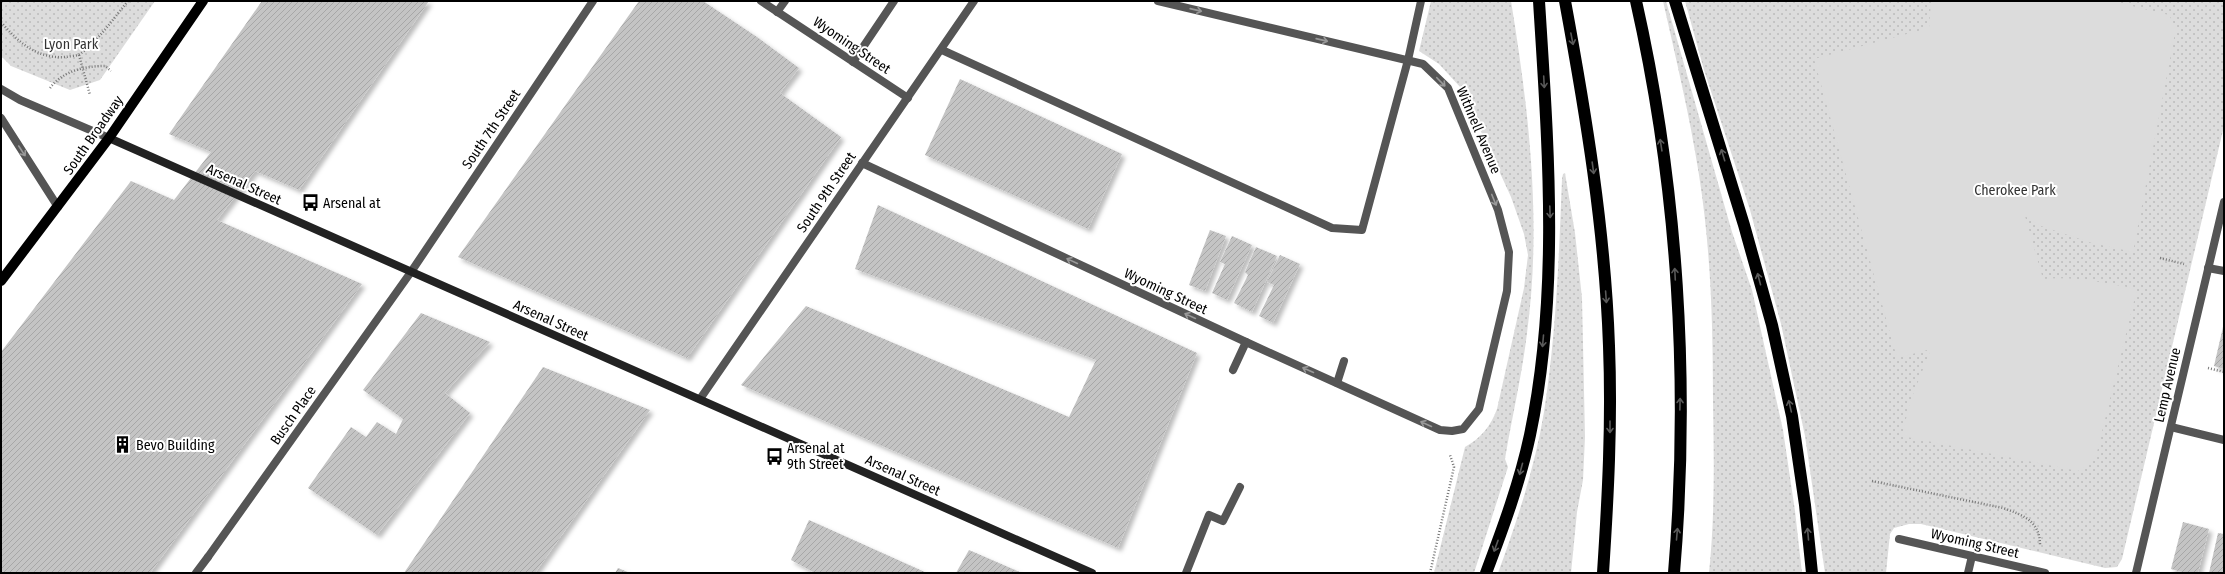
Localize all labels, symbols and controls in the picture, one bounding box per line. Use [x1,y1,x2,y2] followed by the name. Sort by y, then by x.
[1189,7,1202,14] one-way arrow
[810,13,894,78] street label: Wyoming Street
[1568,32,1576,45] one-way arrow
[44,36,99,53] park label: Lyon Park
[1315,36,1328,44] one-way arrow
[1540,75,1548,88] one-way arrow
[1437,77,1446,87] one-way arrow
[1453,84,1505,176] street label: Withnell Avenue
[459,86,524,172] street label: South 7th Street
[60,92,127,178] street label: South Broadway
[1657,139,1665,152] one-way arrow
[18,145,26,156] one-way arrow
[793,148,860,236] street label: South 9th Street
[1718,149,1726,161] one-way arrow
[204,160,284,209] street label: Arsenal Street
[1589,161,1597,174] one-way arrow
[1974,182,2056,199] park label: Cherokee Park
[300,193,320,213] bus stop icon: Arsenal at
[1491,194,1499,206] one-way arrow
[323,195,381,212] place label: Arsenal at
[1546,205,1554,218] one-way arrow
[1066,257,1078,264] one-way arrow
[1121,265,1211,318] street label: Wyoming Street
[1672,268,1679,281] one-way arrow
[1755,273,1762,286] one-way arrow
[1602,290,1609,303] one-way arrow
[511,296,591,345] street label: Arsenal Street
[1184,312,1196,319] one-way arrow
[1540,334,1547,347] one-way arrow
[2151,346,2184,424] street label: Lemp Avenue
[1302,366,1314,374] one-way arrow
[267,383,320,448] street label: Busch Place
[1676,398,1684,411] one-way arrow
[1785,399,1793,412] one-way arrow
[1421,420,1433,427] one-way arrow
[1606,420,1613,433] one-way arrow
[113,435,133,455] building icon: Bevo Building
[136,437,215,454] place label: Bevo Building
[787,440,845,473] place label: Arsenal at 9th Street
[764,446,784,466] bus stop icon: Arsenal at 9th Street
[863,451,943,500] street label: Arsenal Street
[1516,462,1524,475] one-way arrow
[1929,525,2021,562] street label: Wyoming Street
[1673,528,1680,541] one-way arrow
[1805,528,1812,541] one-way arrow
[1491,540,1499,552] one-way arrow

